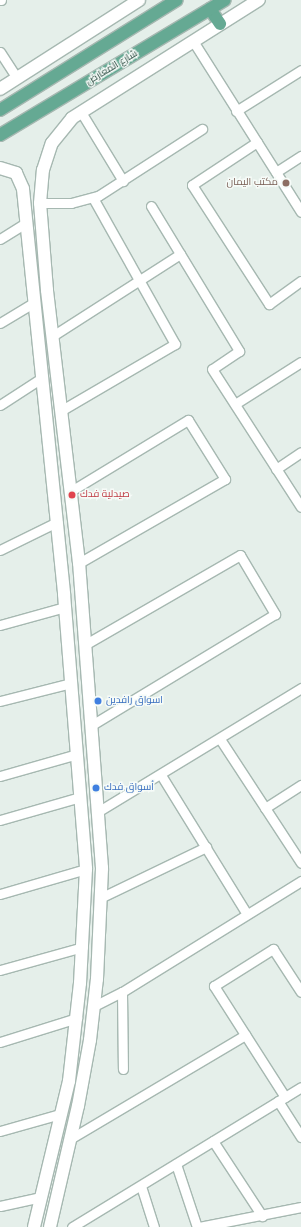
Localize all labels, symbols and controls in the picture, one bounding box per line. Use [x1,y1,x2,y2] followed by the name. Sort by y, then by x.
[84,48,140,88] street label: شارع المعارض
[227,177,278,189] place label: مكتب اليمان
[281,178,291,188] marker: مكتب اليمان
[80,489,130,501] place label: صيدلية فدك
[67,490,77,500] marker: صيدلية فدك
[106,695,163,707] place label: اسواق رافدين
[93,696,103,706] marker: اسواق رافدين
[104,782,154,794] place label: أسواق فدك
[91,783,101,793] marker: أسواق فدك

